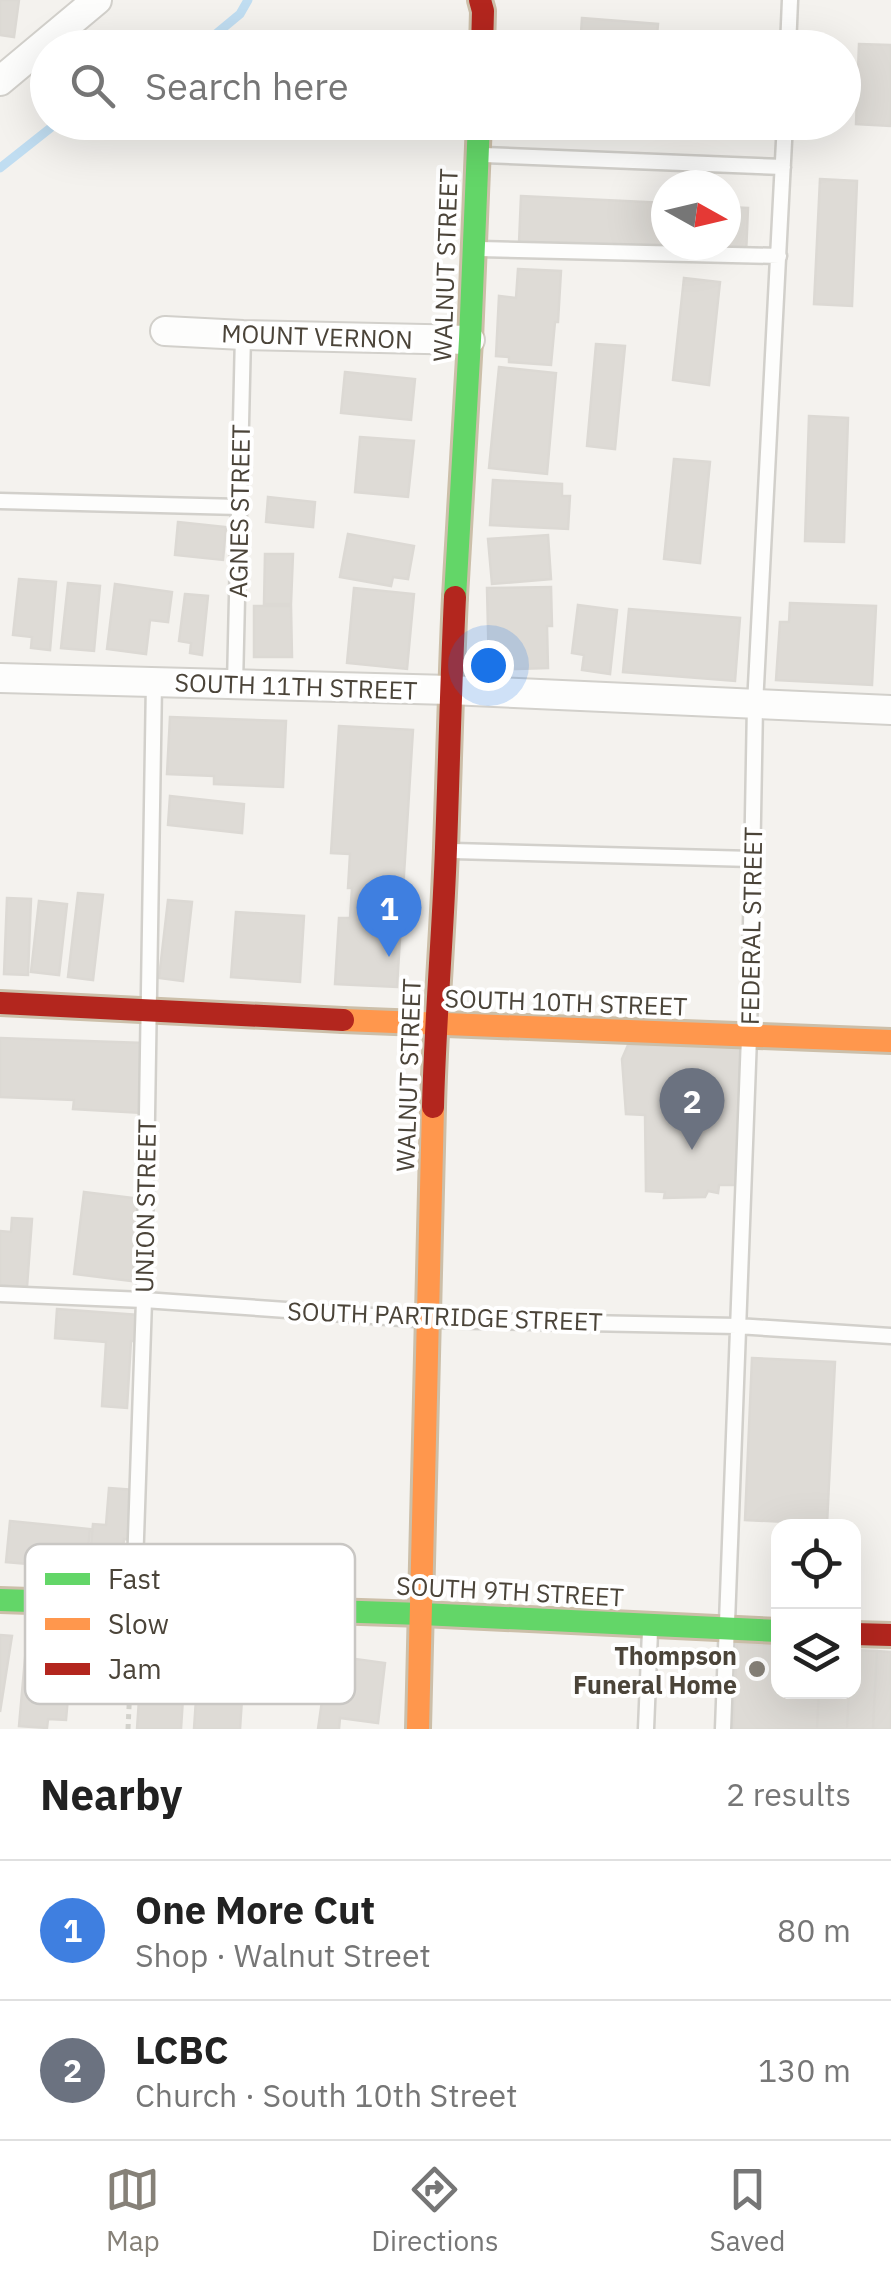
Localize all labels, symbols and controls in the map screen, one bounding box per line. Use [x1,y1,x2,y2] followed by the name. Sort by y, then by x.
[30,30,861,140] search box
[65,58,120,113] icon: search
[145,61,349,110] text: Search here
[425,168,465,362] street label: WALNUT STREET
[651,170,741,260] north arrow
[221,316,413,356] street label: MOUNT VERNON
[221,424,257,598] street label: AGNES STREET
[463,640,514,691] your location
[174,665,418,707] street label: SOUTH 11TH STREET
[733,827,769,1025] street label: FEDERAL STREET
[356,874,422,957] pin: 1
[388,978,428,1172] street label: WALNUT STREET
[444,981,688,1023] street label: SOUTH 10TH STREET
[660,1068,724,1150] pin: 2
[127,1119,163,1293] street label: UNION STREET
[287,1294,603,1338] street label: SOUTH PARTRIDGE STREET
[771,1519,861,1699] map controls
[771,1519,861,1609] button: locate
[25,1544,355,1704] legend
[108,1560,161,1597] text: Fast
[395,1569,625,1613] street label: SOUTH 9TH STREET
[108,1605,169,1642] text: Slow
[771,1609,861,1699] button: layers
[573,1639,737,1701] place label: Thompson Funeral Home
[108,1650,162,1687] text: Jam
[746,1658,768,1680] marker: Thompson Funeral Home
[40,1767,182,1822] text: Nearby
[726,1773,851,1815] text: 2 results
[135,1885,375,1934] text: One More Cut
[63,1909,82,1951] text: 1
[777,1909,851,1951] text: 80 m
[135,1934,431,1976] text: Shop · Walnut Street
[135,2025,228,2074] text: LCBC
[63,2049,82,2091] text: 2
[758,2049,851,2091] text: 130 m
[135,2074,517,2116] text: Church · South 10th Street
[105,2162,160,2259] tab: Map
[371,2162,499,2259] tab: Directions
[709,2162,786,2259] tab: Saved

